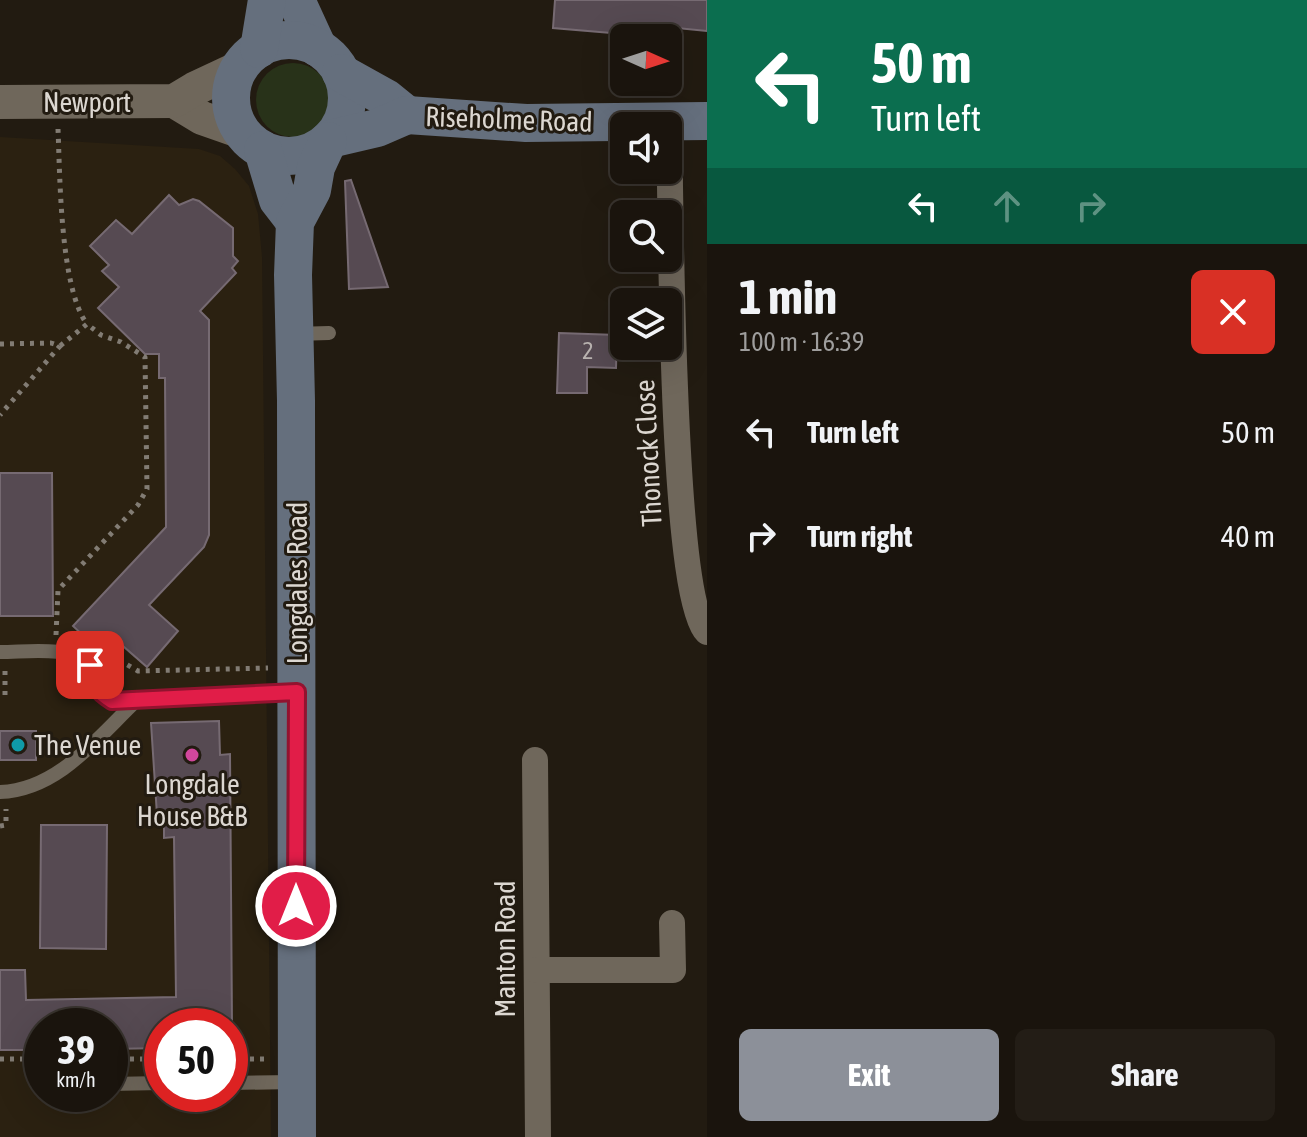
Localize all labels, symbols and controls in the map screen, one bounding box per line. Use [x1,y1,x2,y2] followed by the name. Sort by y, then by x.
[610,24,682,96] north arrow
[610,24,682,360] map controls
[871,31,972,95] text: 50 m
[739,32,843,136] icon: left
[43,86,131,118] street label: Newport
[871,97,981,139] text: Turn left
[425,100,593,138] street label: Riseholme Road
[610,112,682,184] button: sound
[901,184,945,228] icon: left
[985,184,1029,228] icon: ahead
[1069,184,1113,228] icon: right
[610,200,682,272] button: search
[739,269,837,324] text: 1 min
[1191,270,1275,354] button: close
[610,288,682,360] button: layers
[739,327,864,357] text: 100 m · 16:39
[582,337,594,364] house number: 2
[628,379,668,527] street label: Thonock Close
[739,410,783,454] icon: left
[807,415,899,449] text: Turn left
[1221,415,1275,449] text: 50 m
[281,502,313,664] street label: Longdales Road
[739,514,783,558] icon: right
[807,519,913,553] text: Turn right
[1221,519,1275,553] text: 40 m
[56,631,124,699] pin
[68,643,112,687] icon: arrive
[34,729,141,761] place label: The Venue
[9,736,27,754] marker: The Venue
[183,746,201,764] marker: Longdale House B&B
[137,768,247,832] place label: Longdale House B&B
[254,864,338,948] position arrow
[489,880,521,1018] street label: Manton Road
[144,1008,248,1112] speed limit sign: 50
[57,1027,95,1072] text: 39
[739,1029,999,1121] button: Exit
[1015,1029,1275,1121] button: Share
[56,1068,96,1091] text: km/h

